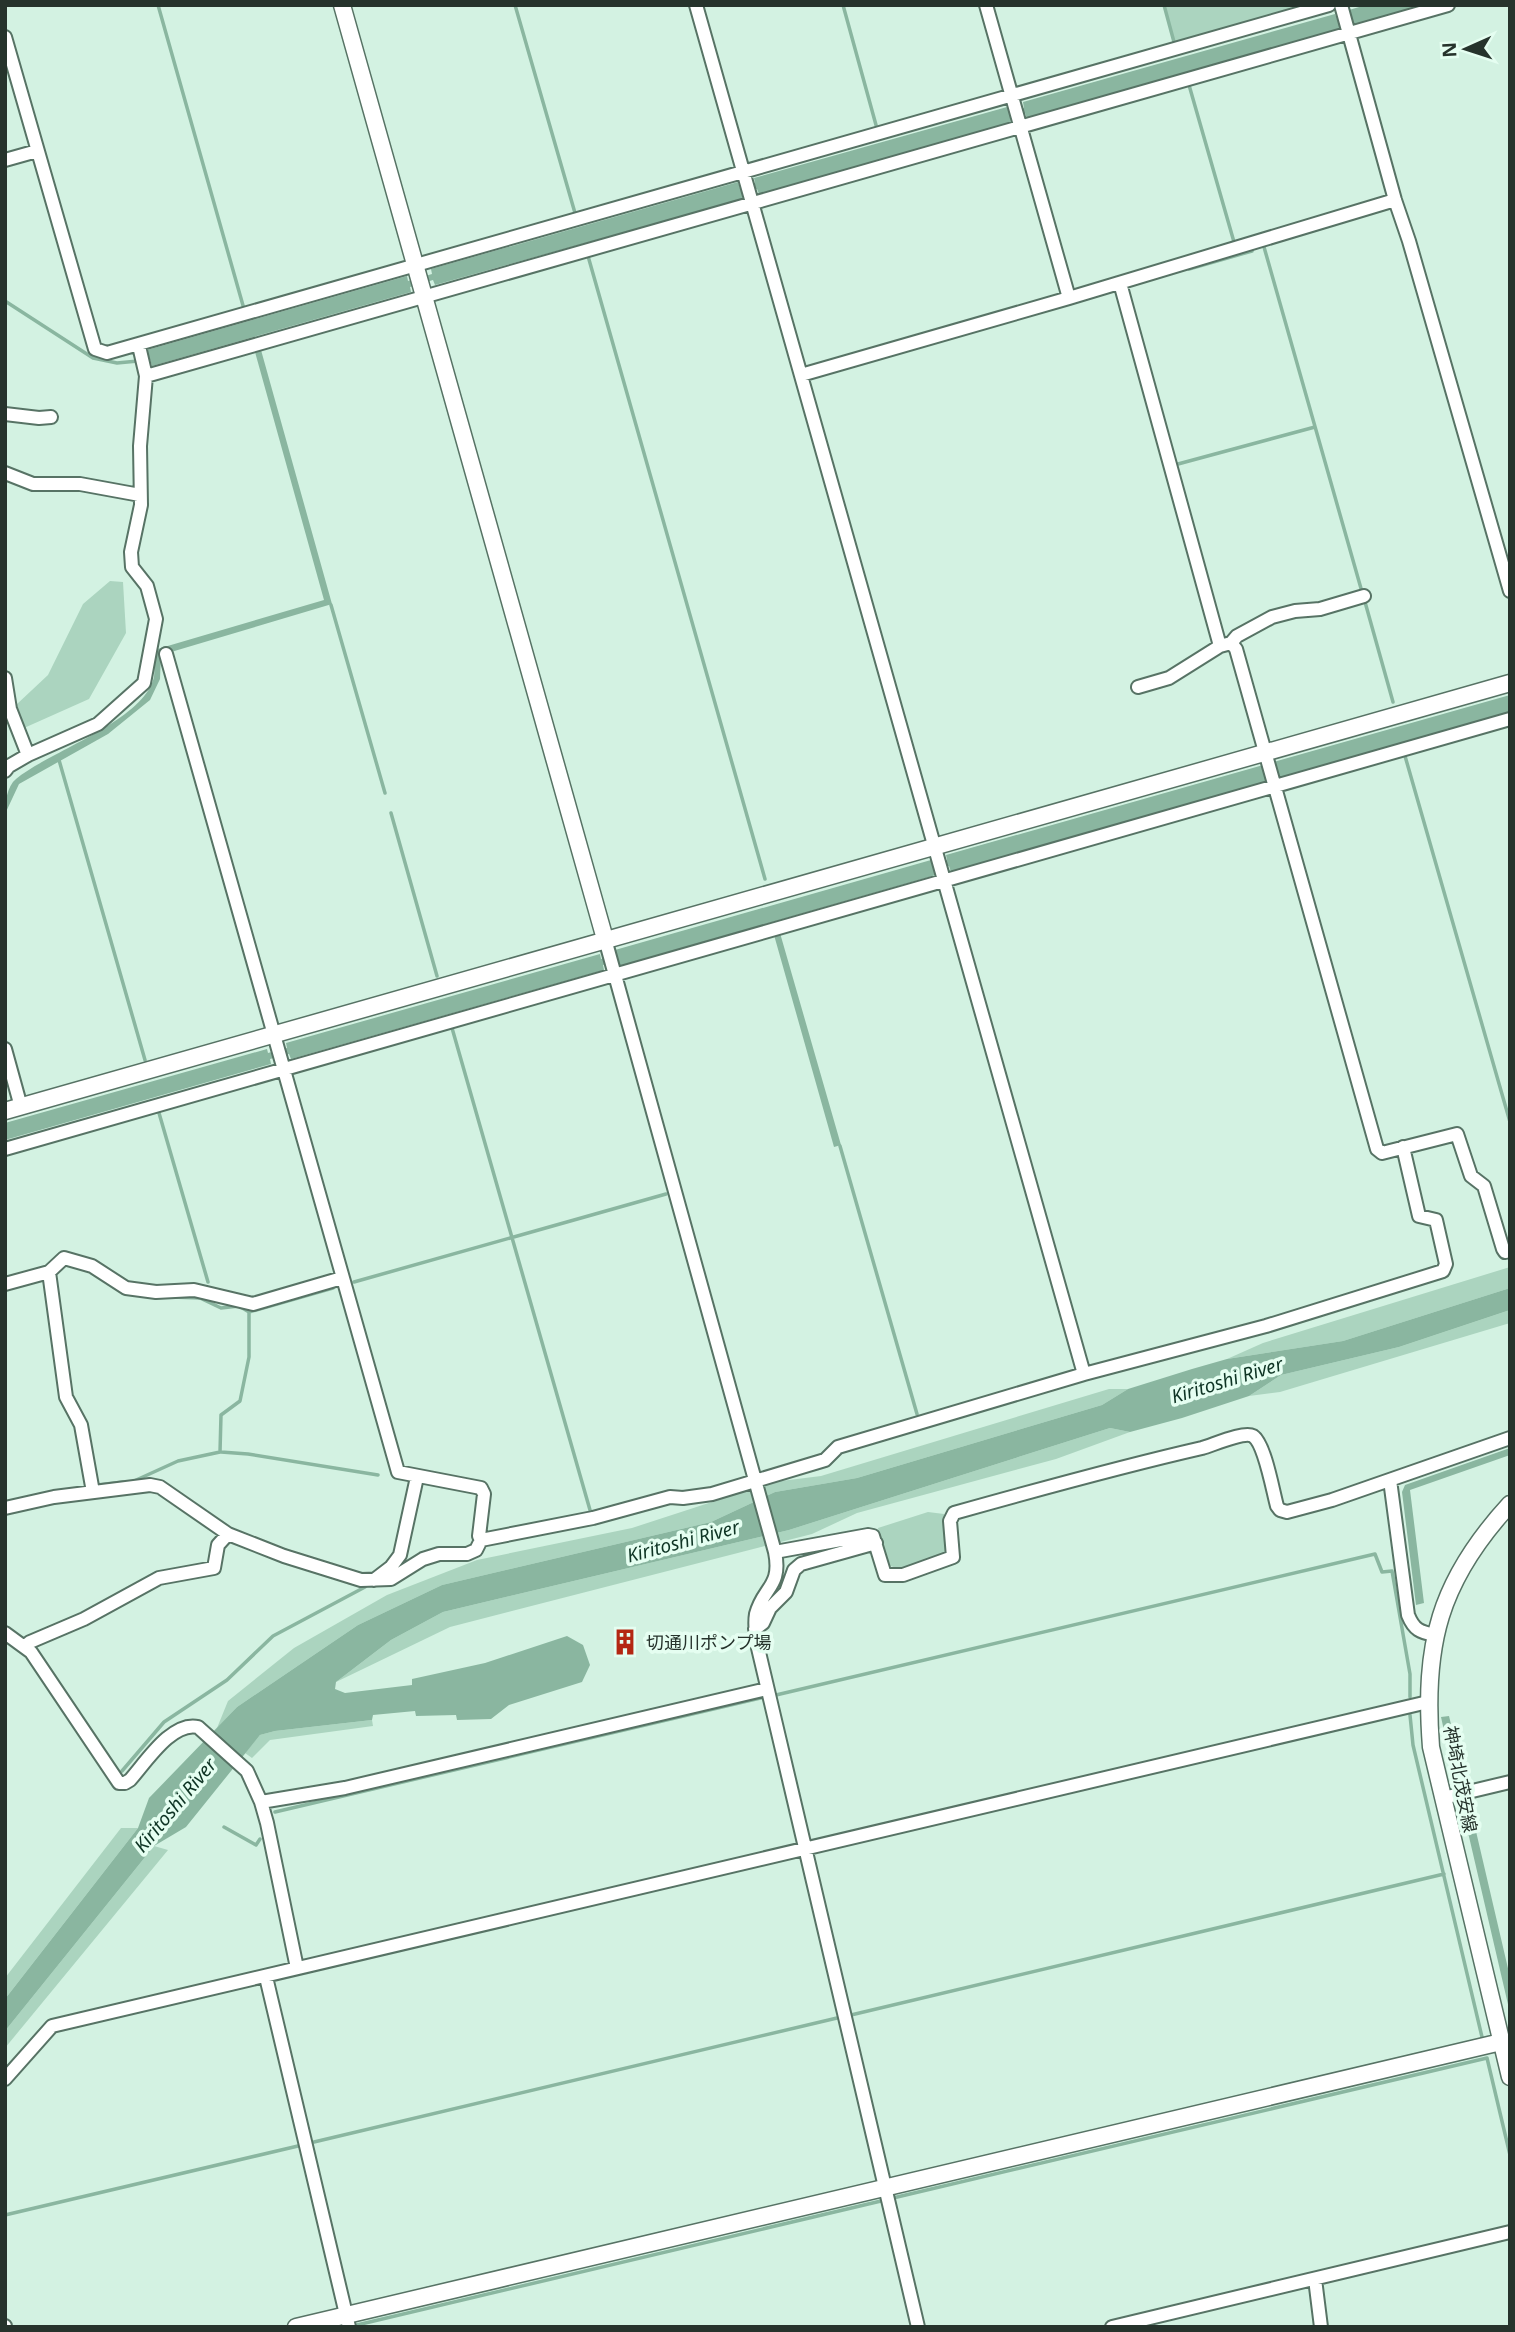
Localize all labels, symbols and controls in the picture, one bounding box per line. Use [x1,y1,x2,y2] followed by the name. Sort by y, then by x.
[1431,14,1501,84] north arrow
[1436,41,1462,58] text: N
[1168,1350,1288,1409] water label: Kiritoshi River
[624,1513,744,1569] water label: Kiritoshi River
[610,1627,640,1657] building icon: 切通川ポンプ場
[646,1630,771,1654] place label: 切通川ポンプ場
[1439,1724,1483,1834] street label: 神埼北茂安線
[128,1751,223,1858] water label: Kiritoshi River

